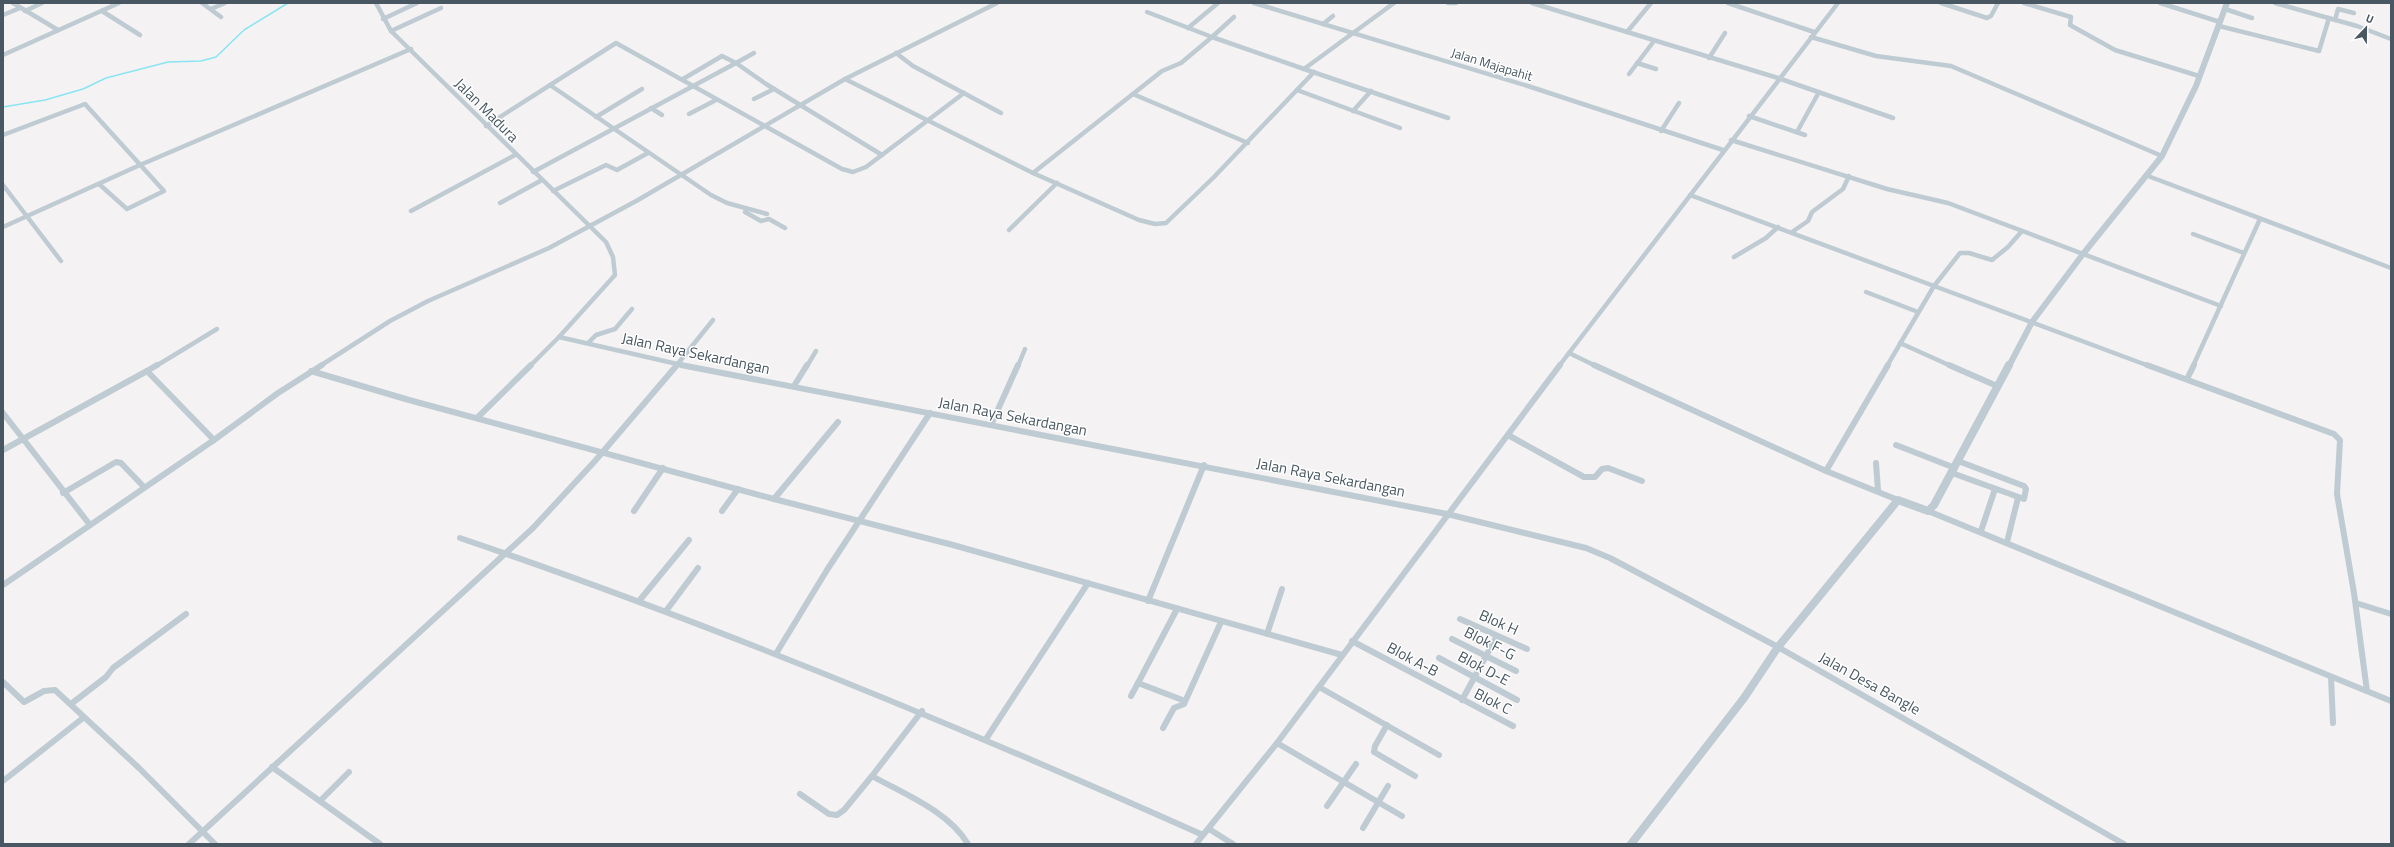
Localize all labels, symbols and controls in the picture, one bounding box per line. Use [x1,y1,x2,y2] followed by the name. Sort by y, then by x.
[2346,8,2386,48] north arrow
[2363,10,2376,27] text: U
[1449,42,1536,86] street label: Jalan Majapahit
[450,73,525,148] street label: Jalan Madura
[620,326,772,380] street label: Jalan Raya Sekardangan
[937,390,1089,442] street label: Jalan Raya Sekardangan
[1255,451,1407,503] street label: Jalan Raya Sekardangan
[1475,603,1523,641] street label: Blok H
[1460,620,1520,666] street label: Blok F-G
[1383,636,1443,682] street label: Blok A-B
[1454,645,1514,691] street label: Blok D-E
[1815,646,1925,720] street label: Jalan Desa Bangle
[1470,682,1516,720] street label: Blok C

